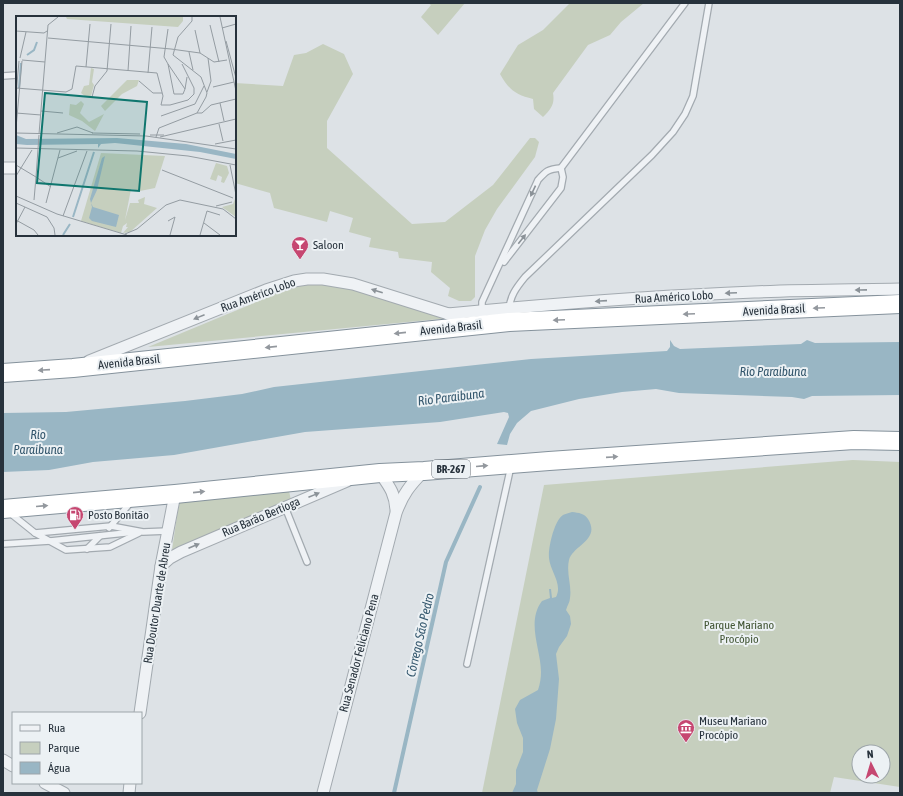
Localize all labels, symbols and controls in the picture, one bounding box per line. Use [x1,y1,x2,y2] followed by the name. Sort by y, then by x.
[16,16,236,236] inset map
[530,185,536,197] one-way arrow
[517,233,526,244] one-way arrow
[290,235,310,260] bar icon: Saloon
[313,238,344,252] place label: Saloon
[219,275,298,315] street label: Rua Américo Lobo
[854,287,867,293] one-way arrow
[371,288,383,294] one-way arrow
[634,288,714,306] street label: Rua Américo Lobo
[725,290,737,297] one-way arrow
[595,298,607,305] one-way arrow
[742,301,806,319] street label: Avenida Brasil
[812,305,825,311] one-way arrow
[682,311,695,317] one-way arrow
[193,314,205,320] one-way arrow
[552,317,565,323] one-way arrow
[419,318,484,338] street label: Avenida Brasil
[394,330,406,337] one-way arrow
[265,344,277,350] one-way arrow
[97,352,162,372] street label: Avenida Brasil
[740,364,806,379] water label: Rio Paraibuna
[38,366,50,373] one-way arrow
[417,385,485,409] water label: Rio Paraibuna
[13,427,63,457] water label: Rio Paraibuna
[606,453,618,460] one-way arrow
[432,460,470,478] road number: BR-267
[476,463,488,470] one-way arrow
[193,488,205,495] one-way arrow
[308,492,319,498] one-way arrow
[220,494,302,540] street label: Rua Barão Bertioga
[36,503,48,509] one-way arrow
[65,505,85,530] fuel station icon: Posto Bonitão
[88,508,149,522] place label: Posto Bonitão
[141,541,174,665] street label: Rua Doutor Duarte de Abreu
[188,543,200,549] one-way arrow
[336,592,382,714] street label: Rua Senador Feliciano Pena
[403,592,437,678] water label: Córrego São Pedro
[704,618,775,646] park label: Parque Mariano Procópio
[12,712,142,784] legend
[699,714,767,742] place label: Museu Mariano Procópio
[676,718,696,743] museum icon: Museu Mariano Procópio
[48,721,65,735] text: Rua
[48,741,80,755] text: Parque
[851,744,891,784] north arrow
[866,748,874,760] text: N
[48,761,70,775] text: Água

